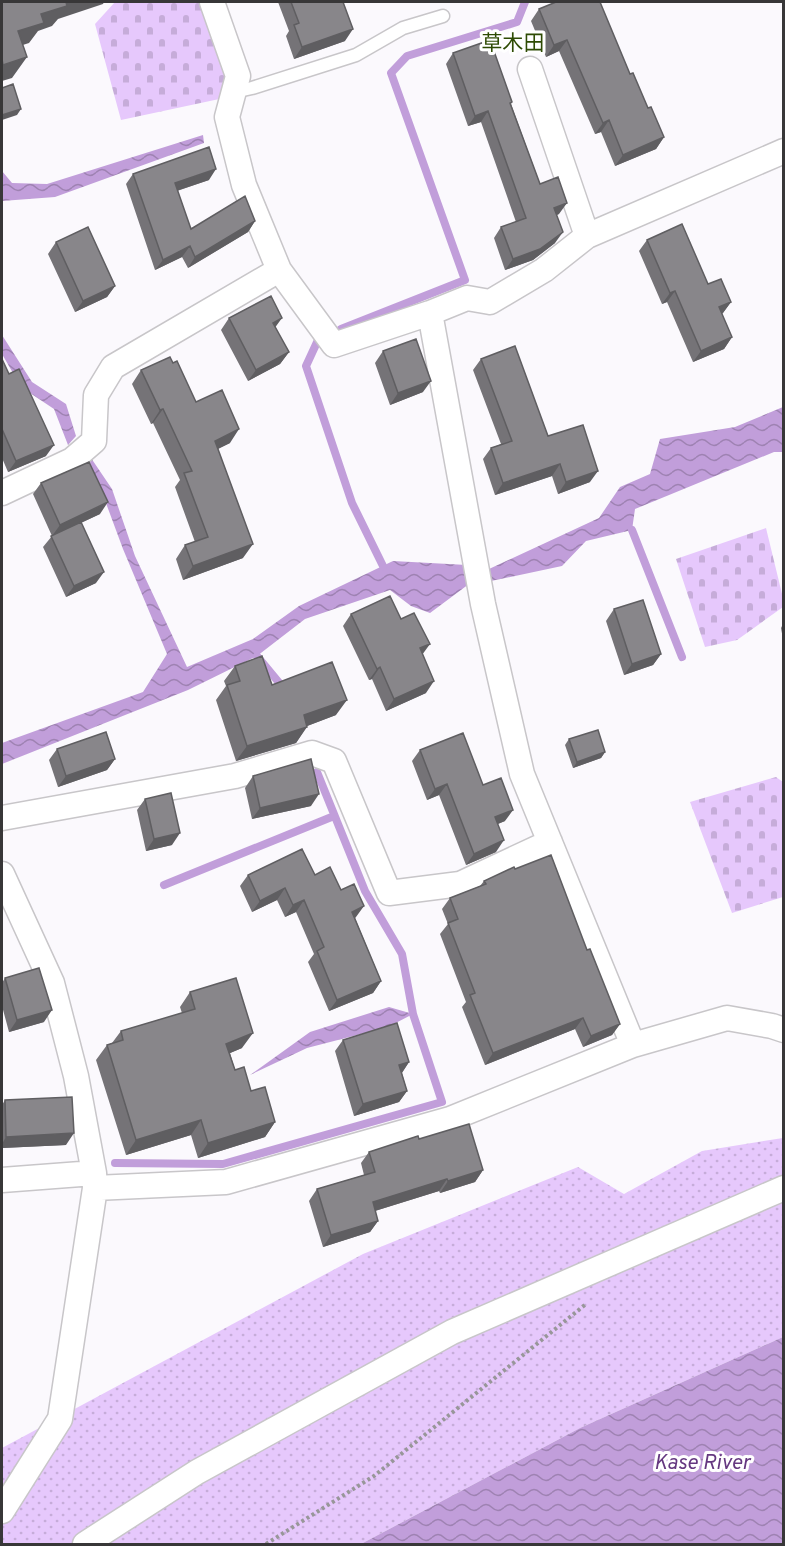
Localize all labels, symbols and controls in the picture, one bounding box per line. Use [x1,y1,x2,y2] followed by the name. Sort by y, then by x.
[482,31,545,58] district label: 草木田
[654,1450,752,1477] water label: Kase River

